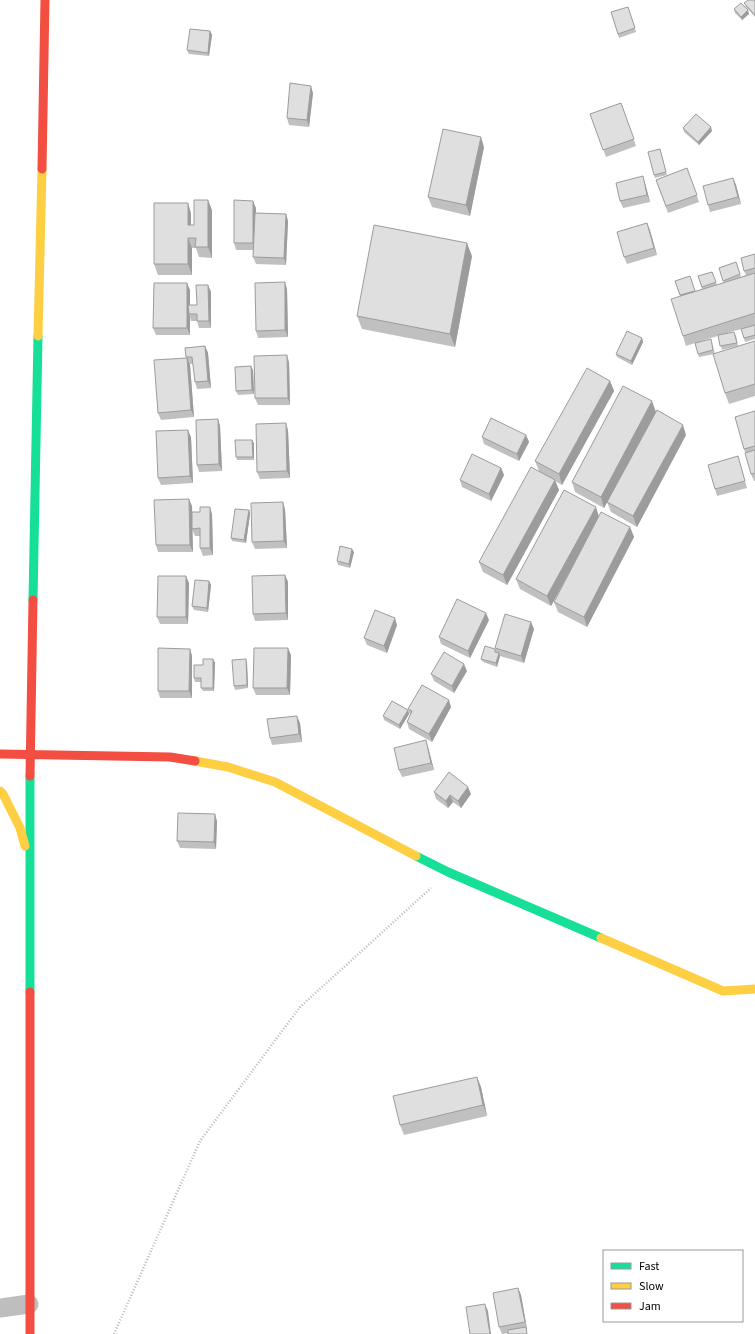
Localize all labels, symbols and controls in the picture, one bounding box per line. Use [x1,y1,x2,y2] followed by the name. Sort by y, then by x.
[603,1250,743,1322] legend
[639,1258,659,1275] text: Fast
[639,1278,664,1295] text: Slow
[639,1298,661,1315] text: Jam

